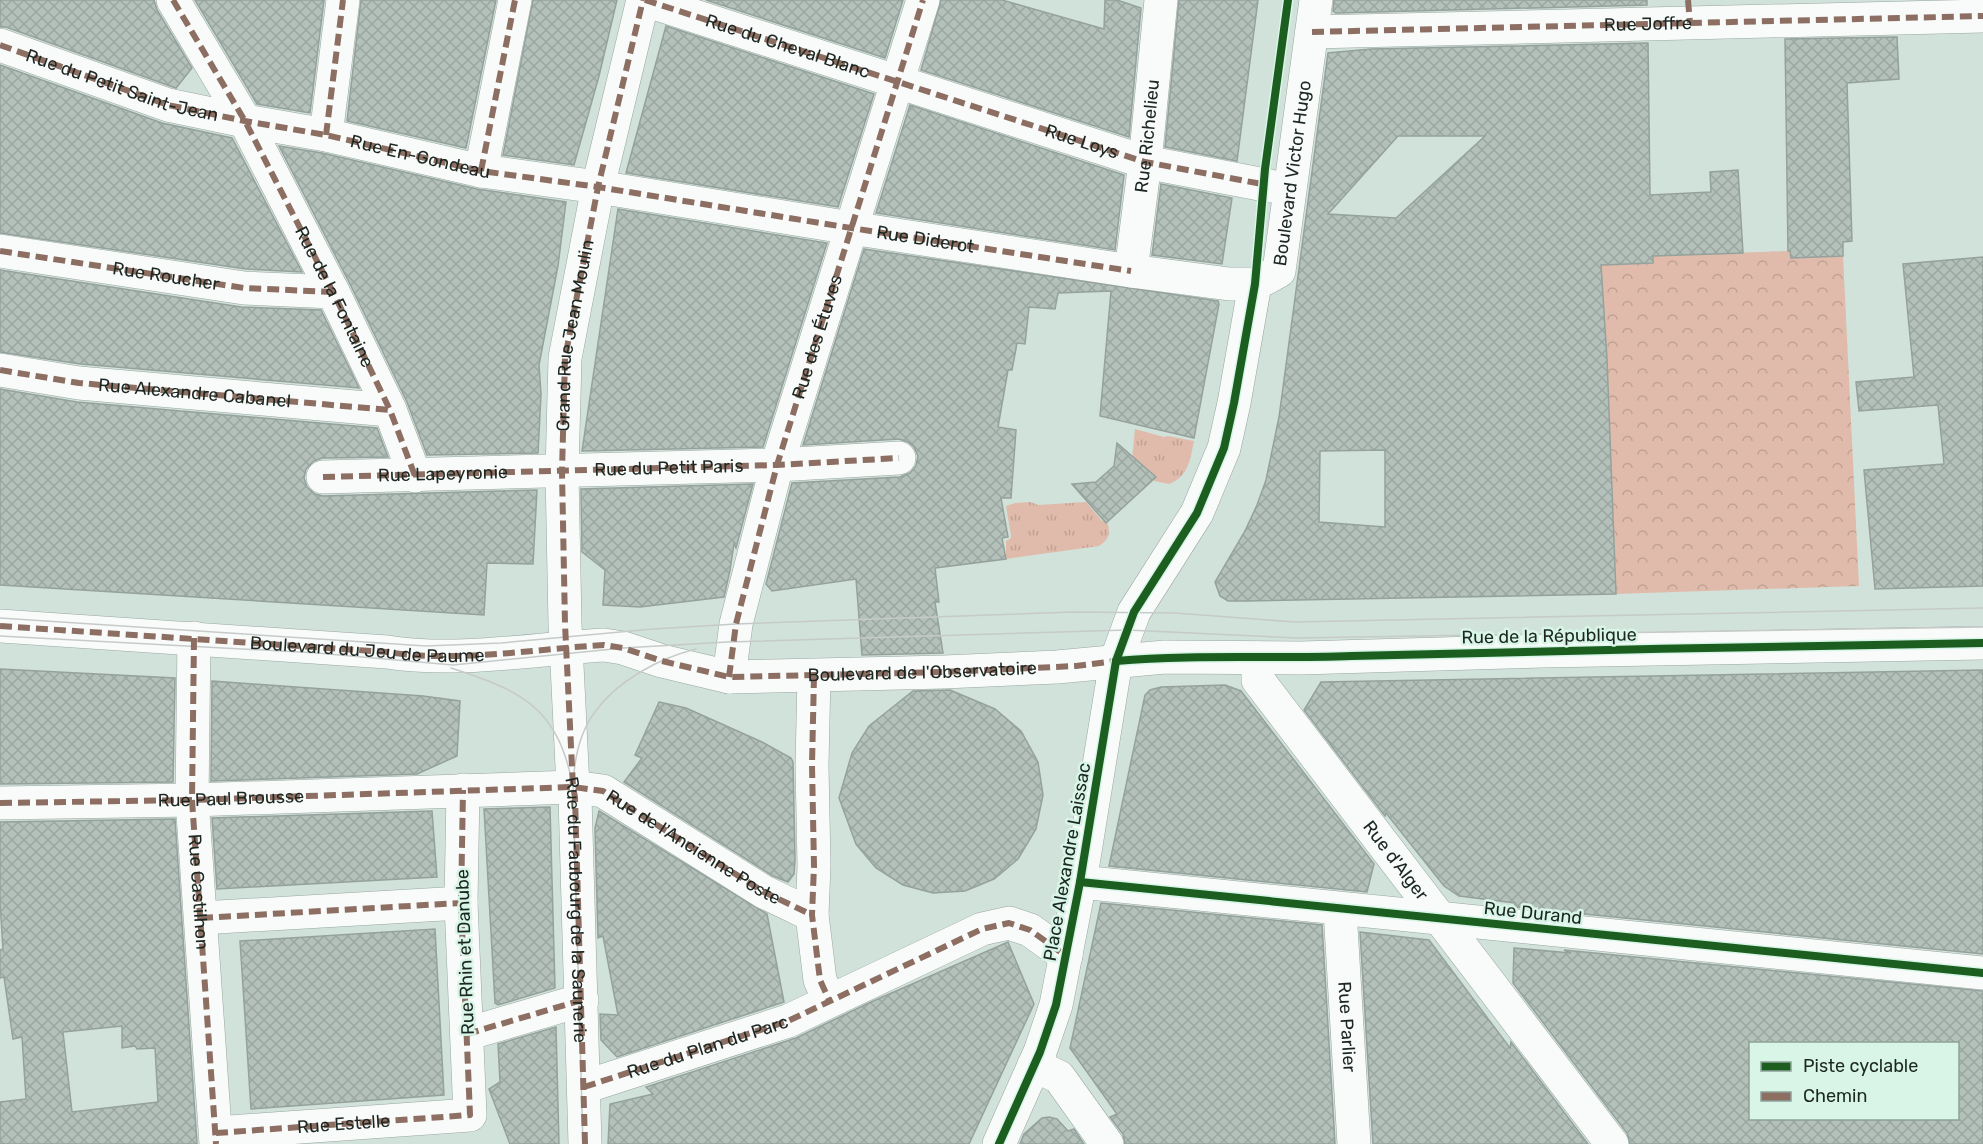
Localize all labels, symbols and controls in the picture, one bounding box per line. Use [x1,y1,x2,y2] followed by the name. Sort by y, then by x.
[703,9,873,83] street label: Rue du Cheval Blanc
[1604,12,1692,36] street label: Rue Joffre
[23,44,221,126] street label: Rue du Petit Saint-Jean
[1130,78,1164,194] street label: Rue Richelieu
[1269,79,1316,267] street label: Boulevard Victor Hugo
[1042,119,1121,164] street label: Rue Loys
[348,130,491,183] street label: Rue En-Gondeau
[875,221,976,258] street label: Rue Diderot
[290,222,379,371] street label: Rue de la Fontaine
[552,238,599,432] street label: Grand Rue Jean Moulin
[111,257,221,295] street label: Rue Roucher
[787,272,847,402] street label: Rue des Étuves
[97,374,292,412] street label: Rue Alexandre Cabanel
[594,455,744,481] street label: Rue du Petit Paris
[378,461,508,487] street label: Rue Lapeyronie
[1461,623,1637,649] street label: Rue de la République
[249,632,485,667] street label: Boulevard du Jeu de Paume
[807,657,1037,686] street label: Boulevard de l'Observatoire
[1039,761,1095,963] street label: Place Alexandre Laissac
[560,775,591,1043] street label: Rue du Faubourg de la Saunerie
[158,785,305,812] street label: Rue Paul Brousse
[602,785,784,909] street label: Rue de l'Ancienne Poste
[1358,816,1433,905] street label: Rue d'Alger
[183,833,213,951] street label: Rue Castilhon
[451,869,479,1035] street label: Rue Rhin et Danube
[1483,897,1583,929] street label: Rue Durand
[1333,981,1361,1073] street label: Rue Parlier
[624,1011,791,1083] street label: Rue du Plan du Parc
[1749,1042,1959,1120] legend
[1803,1055,1918,1077] text: Piste cyclable
[1803,1085,1867,1107] text: Chemin
[296,1110,391,1138] street label: Rue Estelle

